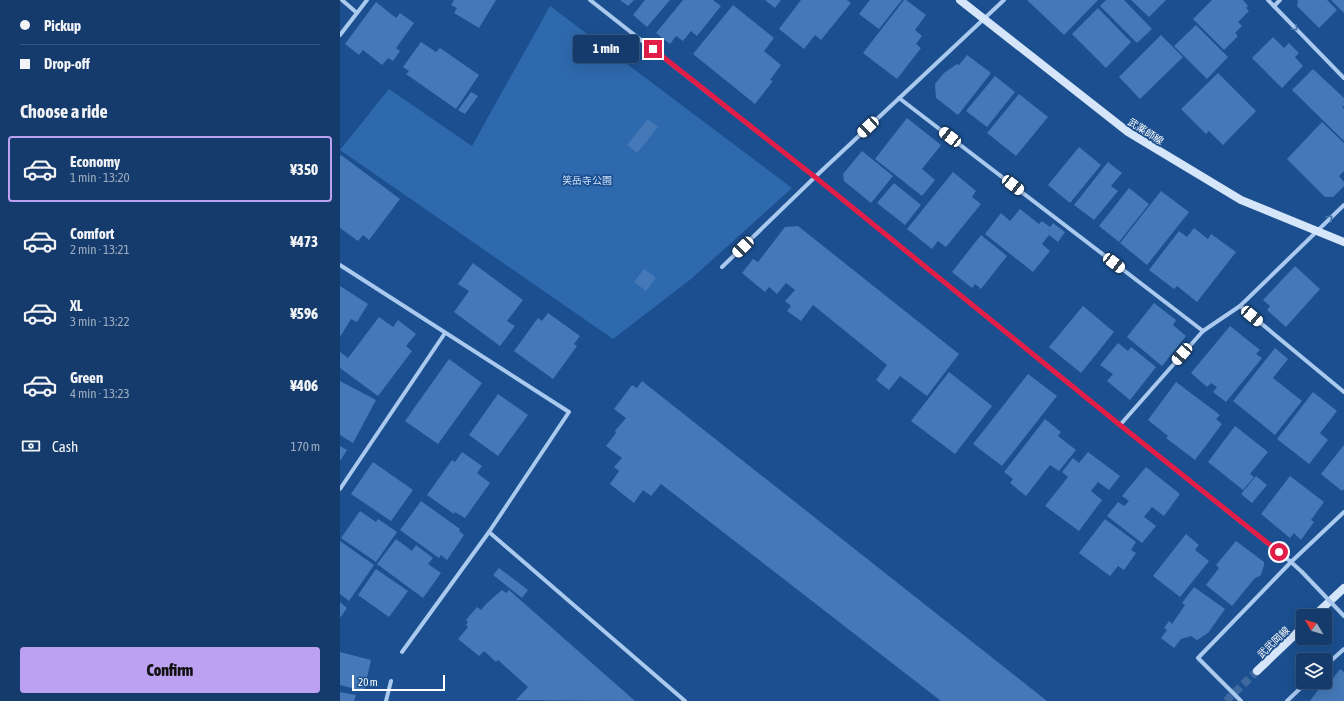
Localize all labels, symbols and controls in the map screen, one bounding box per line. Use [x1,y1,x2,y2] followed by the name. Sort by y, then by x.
[44,17,81,34] text: Pickup
[1290,23,1298,31] one-way arrow
[573,35,639,63] callout: 1 min
[644,40,662,58] route end
[593,41,619,56] text: 1 min
[44,55,90,72] text: Drop-off
[20,101,108,122] text: Choose a ride
[855,114,881,140] car
[1126,116,1166,147] street label: 武薬師線
[937,125,963,149] car
[22,151,58,187] icon: car
[70,153,120,170] text: Economy
[290,161,318,178] text: ¥350
[70,170,130,185] text: 1 min · 13:20
[1000,173,1026,197] car
[562,175,612,186] park label: 笑岳寺公園
[1325,215,1333,223] one-way arrow
[22,223,58,259] icon: car
[70,225,114,242] text: Comfort
[290,233,318,250] text: ¥473
[730,234,756,260] car
[70,242,130,257] text: 2 min · 13:21
[1101,251,1127,275] car
[22,295,58,331] icon: car
[70,297,83,314] text: XL
[1239,304,1265,328] car
[290,305,318,322] text: ¥596
[70,314,130,329] text: 3 min · 13:22
[1170,341,1194,367] car
[22,367,58,403] icon: car
[70,369,103,386] text: Green
[290,377,318,394] text: ¥406
[70,386,130,401] text: 4 min · 13:23
[20,435,42,457] icon: cash
[52,438,78,455] text: Cash
[291,439,320,454] text: 170 m
[1270,543,1288,561] route start
[1296,609,1332,645] north arrow
[1296,609,1332,689] map controls
[1255,625,1292,660] street label: 武武岡線
[20,647,320,693] button: Confirm
[1296,653,1332,689] button: layers
[352,673,445,692] scale bar
[358,676,378,688] text: 20 m

